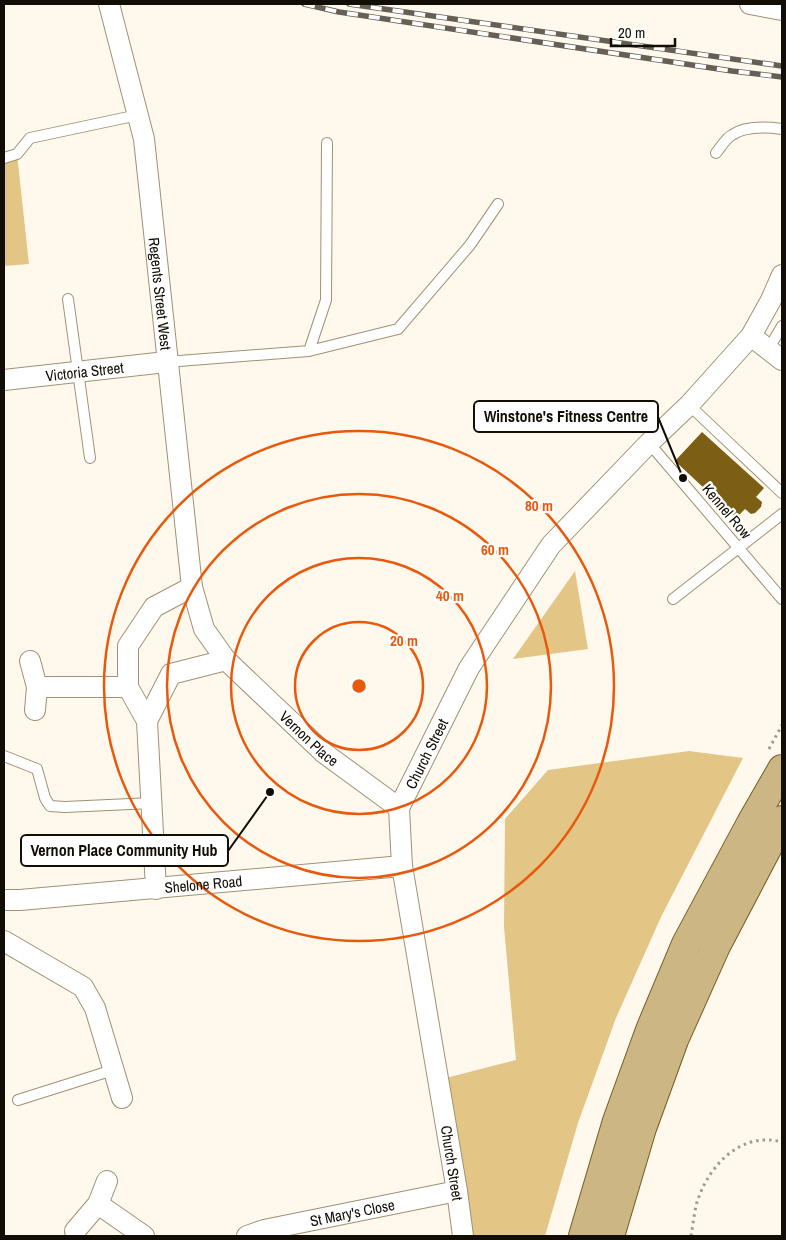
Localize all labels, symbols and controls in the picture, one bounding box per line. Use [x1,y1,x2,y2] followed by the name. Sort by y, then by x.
[611,15,675,47] scale bar
[618,22,645,43] text: 20 m
[144,236,177,352] street label: Regents Street West
[44,356,125,386] street label: Victoria Street
[474,401,658,432] callout: Winstone's Fitness Centre
[484,405,648,427] text: Winstone's Fitness Centre
[698,479,756,543] street label: Kennel Row
[525,495,553,516] text: 80 m
[481,539,509,560] text: 60 m
[436,585,464,606] text: 40 m
[390,630,418,651] text: 20 m
[350,677,368,695] centre of rings
[275,706,343,771] street label: Vernon Place
[400,714,453,792] street label: Church Street
[21,835,228,866] callout: Vernon Place Community Hub
[30,839,218,861] text: Vernon Place Community Hub
[163,870,243,898] street label: Shelone Road
[436,1124,468,1203] street label: Church Street
[308,1193,396,1231] street label: St Mary's Close

